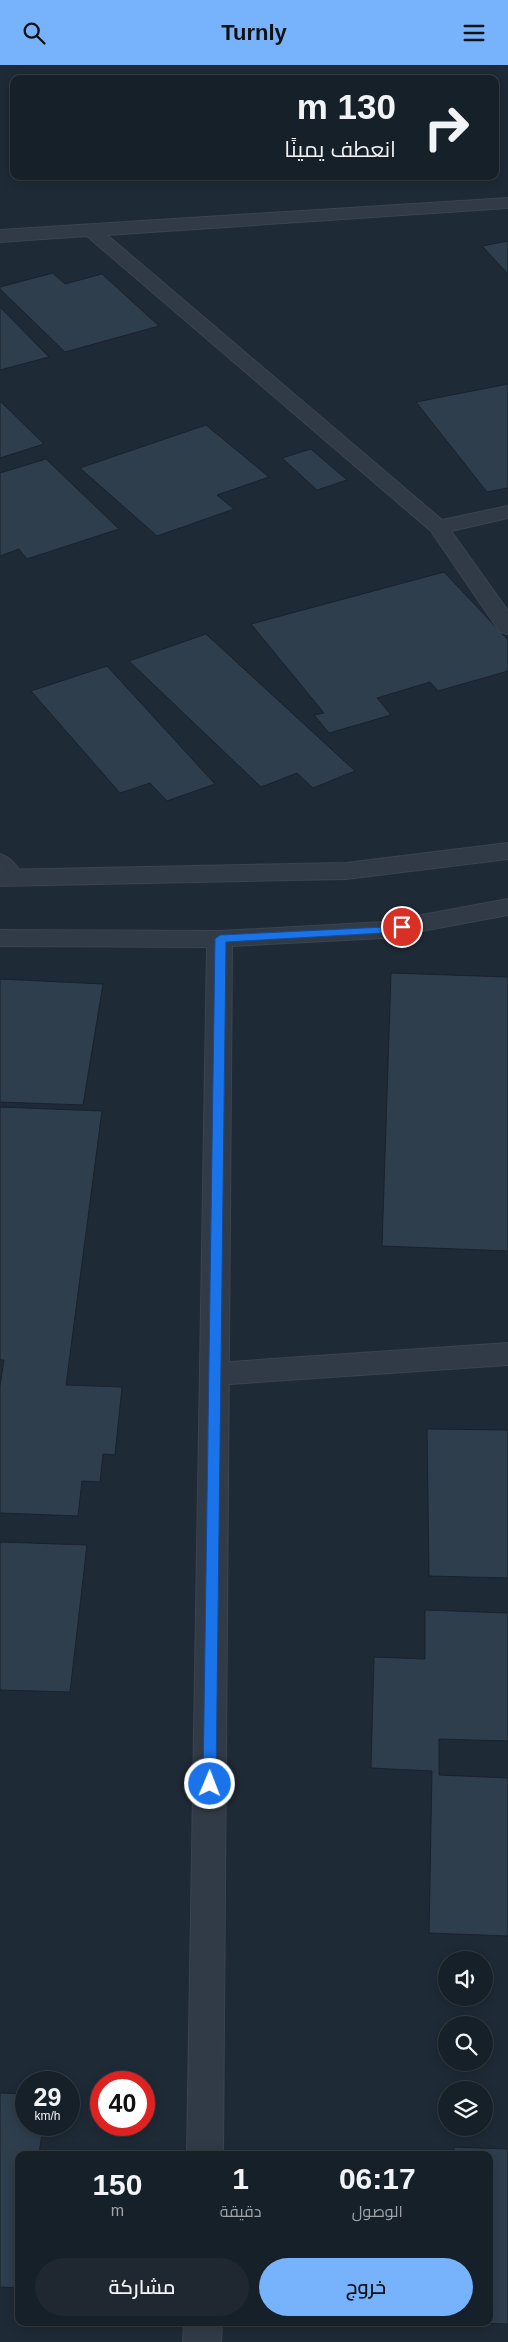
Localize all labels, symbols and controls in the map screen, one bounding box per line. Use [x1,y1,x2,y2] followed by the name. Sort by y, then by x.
[20,19,48,47] icon: search
[460,19,488,47] icon: menu
[221,20,287,45] text: Turnly
[297,87,396,126] text: 130 m
[414,95,479,160] icon: right
[284,137,396,162] text: انعطف يمينًا
[381,906,423,948] pin
[388,913,416,941] icon: arrive
[183,1757,235,1809] position arrow
[438,1951,493,2136] map controls
[438,1951,493,2006] button: sound
[438,2016,493,2071] button: search
[90,2071,155,2136] speed limit sign: 40
[438,2081,493,2136] button: layers
[34,2083,61,2111] text: 29
[34,2109,61,2123] text: km/h
[232,2162,249,2195] text: 1
[339,2162,416,2195] text: 06:17
[92,2168,142,2201] text: 150
[111,2202,124,2219] text: m
[220,2203,261,2220] text: دقيقة
[352,2203,403,2220] text: الوصول
[35,2258,249,2316] button: مشاركة
[259,2258,473,2316] button: خروج

